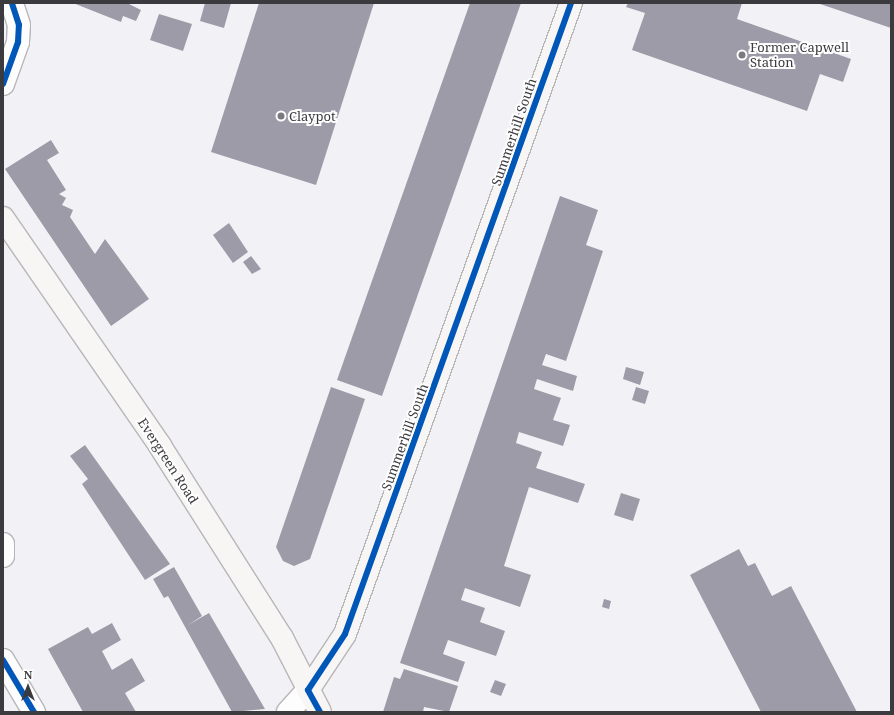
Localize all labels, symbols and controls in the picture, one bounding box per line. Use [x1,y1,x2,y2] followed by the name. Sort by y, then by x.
[750,40,849,71] place label: Former Capwell Station
[737,50,747,60] marker: Former Capwell Station
[488,76,540,188] street label: Summerhill South
[289,108,335,124] place label: Claypot
[276,111,286,121] marker: Claypot
[378,381,432,493] street label: Summerhill South
[135,415,201,507] street label: Evergreen Road
[8,667,48,707] north arrow
[24,667,32,682] text: N

